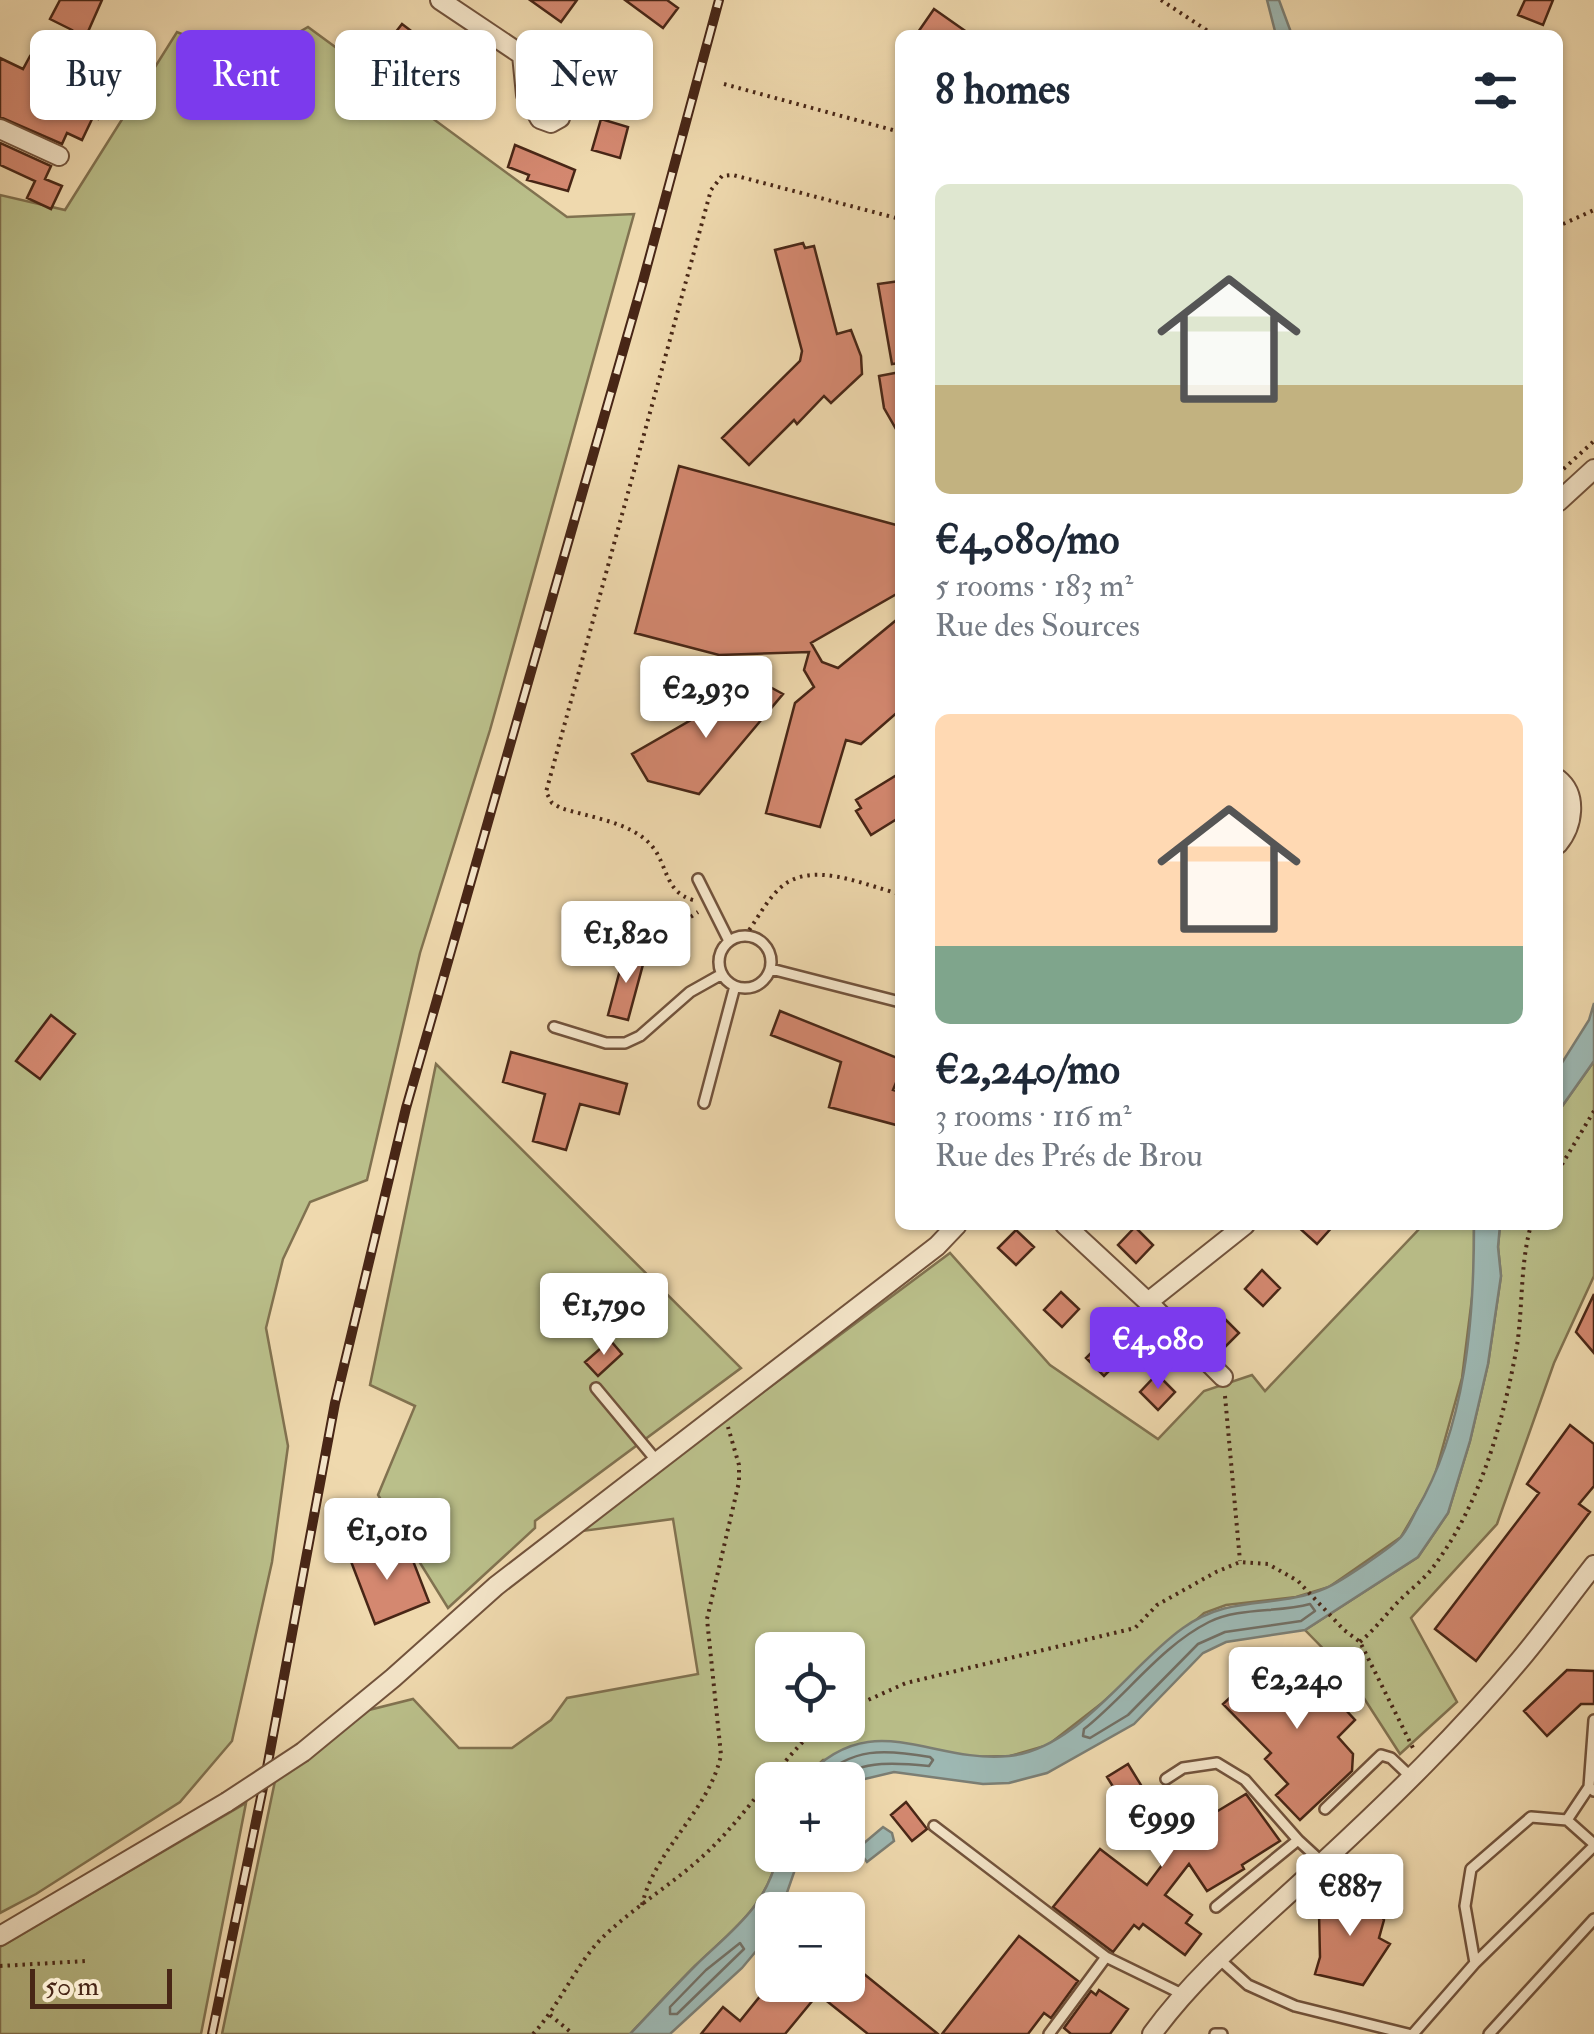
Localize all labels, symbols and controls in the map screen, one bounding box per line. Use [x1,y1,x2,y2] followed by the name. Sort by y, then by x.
[30,30,156,120] chip: Buy
[176,30,315,120] chip: Rent
[335,30,496,120] chip: Filters
[516,30,653,120] chip: New
[1468,63,1523,118] icon: filters
[935,64,1070,116] text: 8 homes
[1139,249,1319,429] icon: home
[935,514,1119,566] text: €4,080/mo
[935,566,1133,606] text: 5 rooms · 183 m²
[935,606,1140,646] text: Rue des Sources
[625,656,787,741] pin: €2,930
[662,668,750,708] text: €2,930
[1139,779,1319,959] icon: home
[545,901,707,986] pin: €1,820
[583,913,669,953] text: €1,820
[935,1044,1120,1096] text: €2,240/mo
[935,1096,1132,1136] text: 3 rooms · 116 m²
[935,1136,1203,1176] text: Rue des Prés de Brou
[523,1273,685,1358] pin: €1,790
[562,1285,646,1325] text: €1,790
[1077,1307,1239,1392] pin: €4,080
[1112,1319,1204,1359] text: €4,080
[306,1498,468,1583] pin: €1,010
[346,1510,428,1550] text: €1,010
[755,1632,865,2002] map controls
[755,1632,865,1742] button: locate
[1216,1647,1378,1732] pin: €2,240
[1251,1659,1343,1699] text: €2,240
[755,1762,865,1872] button: +
[1103,1785,1221,1870] pin: €999
[1128,1797,1196,1837] text: €999
[1291,1854,1409,1939] pin: €887
[1318,1866,1382,1906] text: €887
[755,1892,865,2002] button: −
[30,1964,172,2008] scale bar
[45,1969,99,2004] text: 50 m

